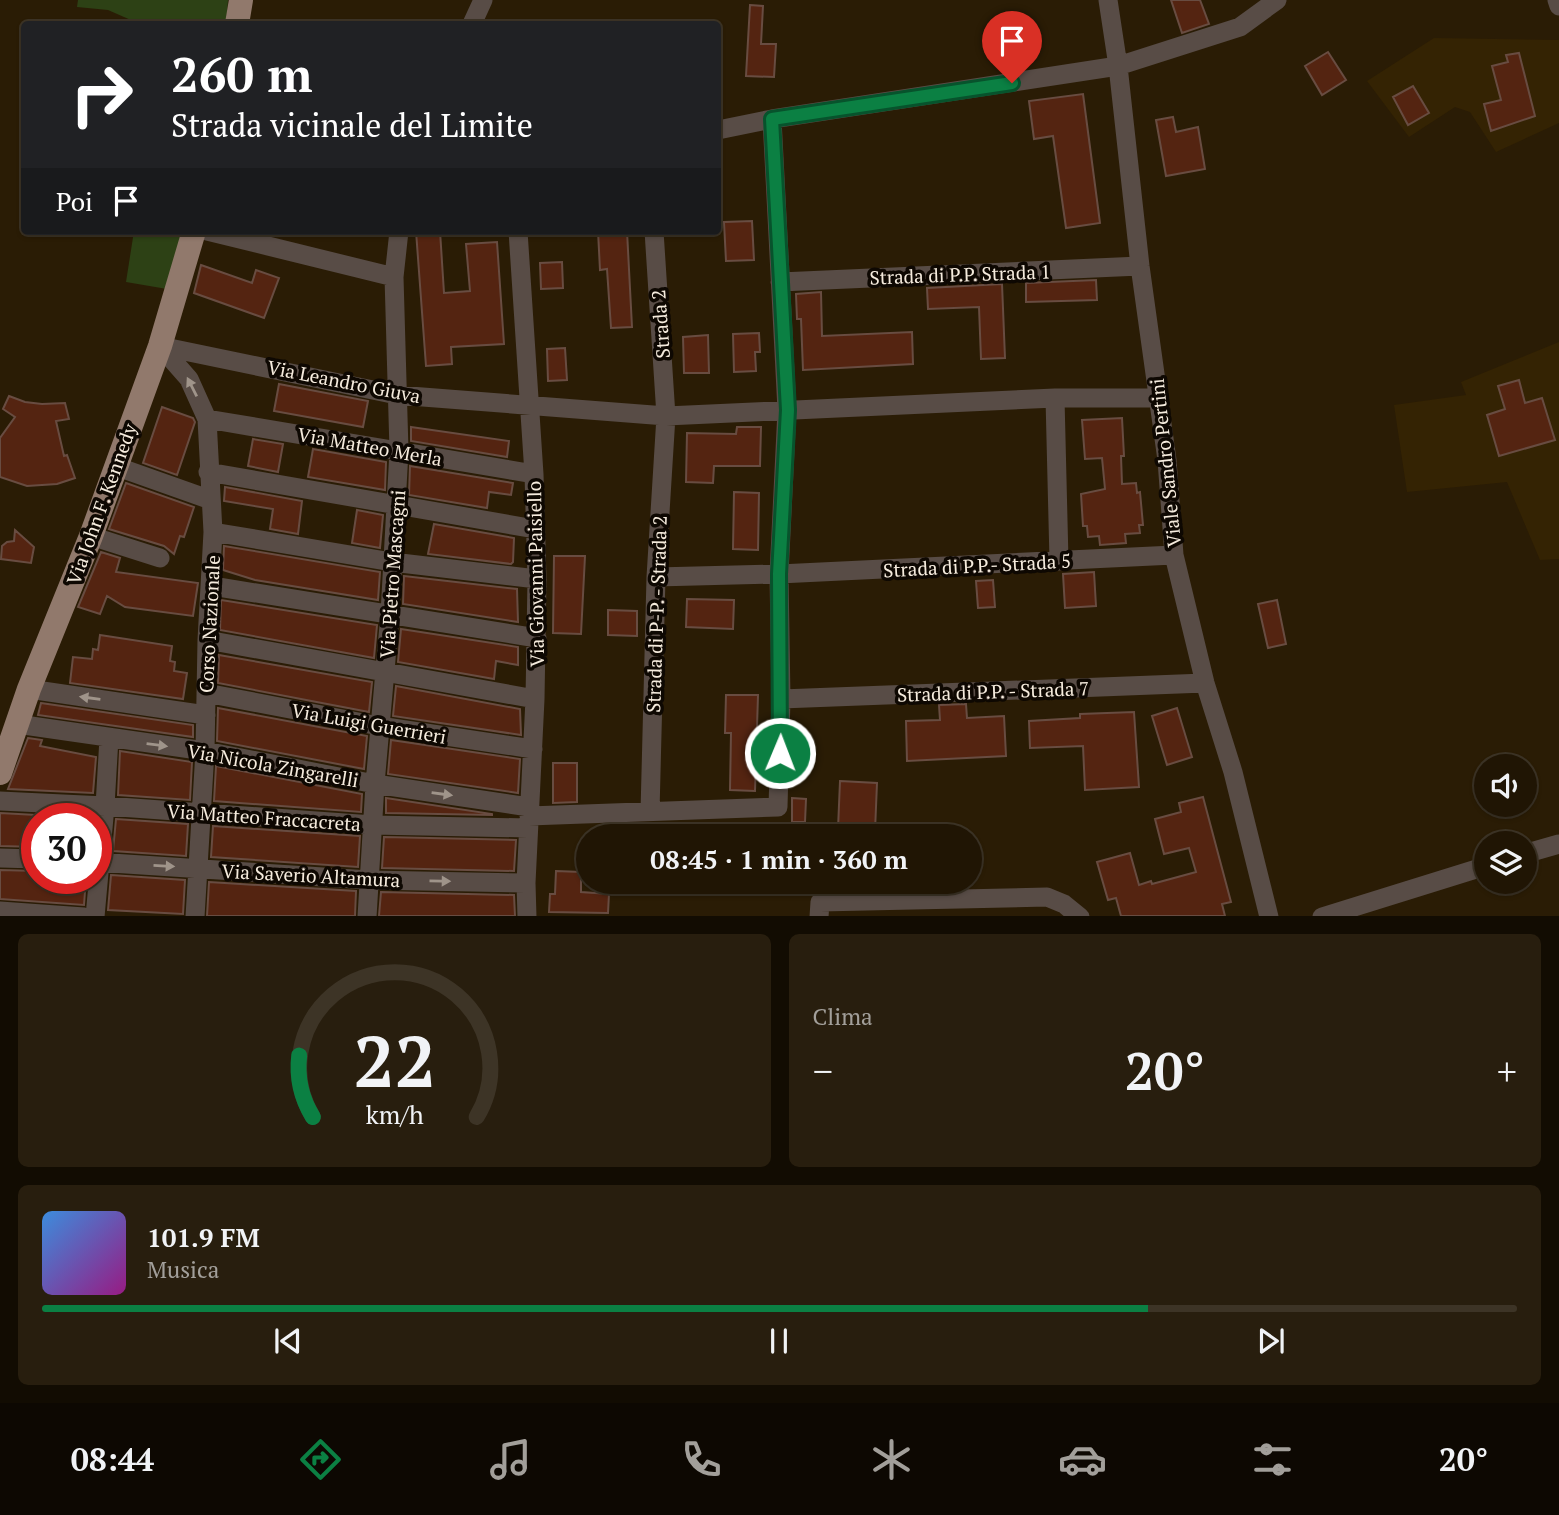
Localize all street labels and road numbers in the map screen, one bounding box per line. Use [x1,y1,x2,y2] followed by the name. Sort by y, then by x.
[869,258,1051,290] street label: Strada di P.P. Strada 1
[645,289,675,359] street label: Strada 2
[265,354,423,408] street label: Via Leandro Giuva
[1144,377,1186,549] street label: Viale Sandro Pertini
[60,420,142,588] street label: Via John F. Kennedy
[296,421,445,471] street label: Via Matteo Merla
[521,481,549,667] street label: Via Giovanni Paisiello
[374,489,410,659] street label: Via Pietro Mascagni
[640,515,672,713] street label: Strada di P-P. - Strada 2
[882,548,1072,582] street label: Strada di P.P.- Strada 5
[193,554,225,694] street label: Corso Nazionale
[896,675,1090,707] street label: Strada di P.P. - Strada 7
[290,697,448,749] street label: Via Luigi Guerrieri
[185,738,361,792] street label: Via Nicola Zingarelli
[166,798,362,836] street label: Via Matteo Fraccacreta
[221,858,401,892] street label: Via Saverio Altamura

